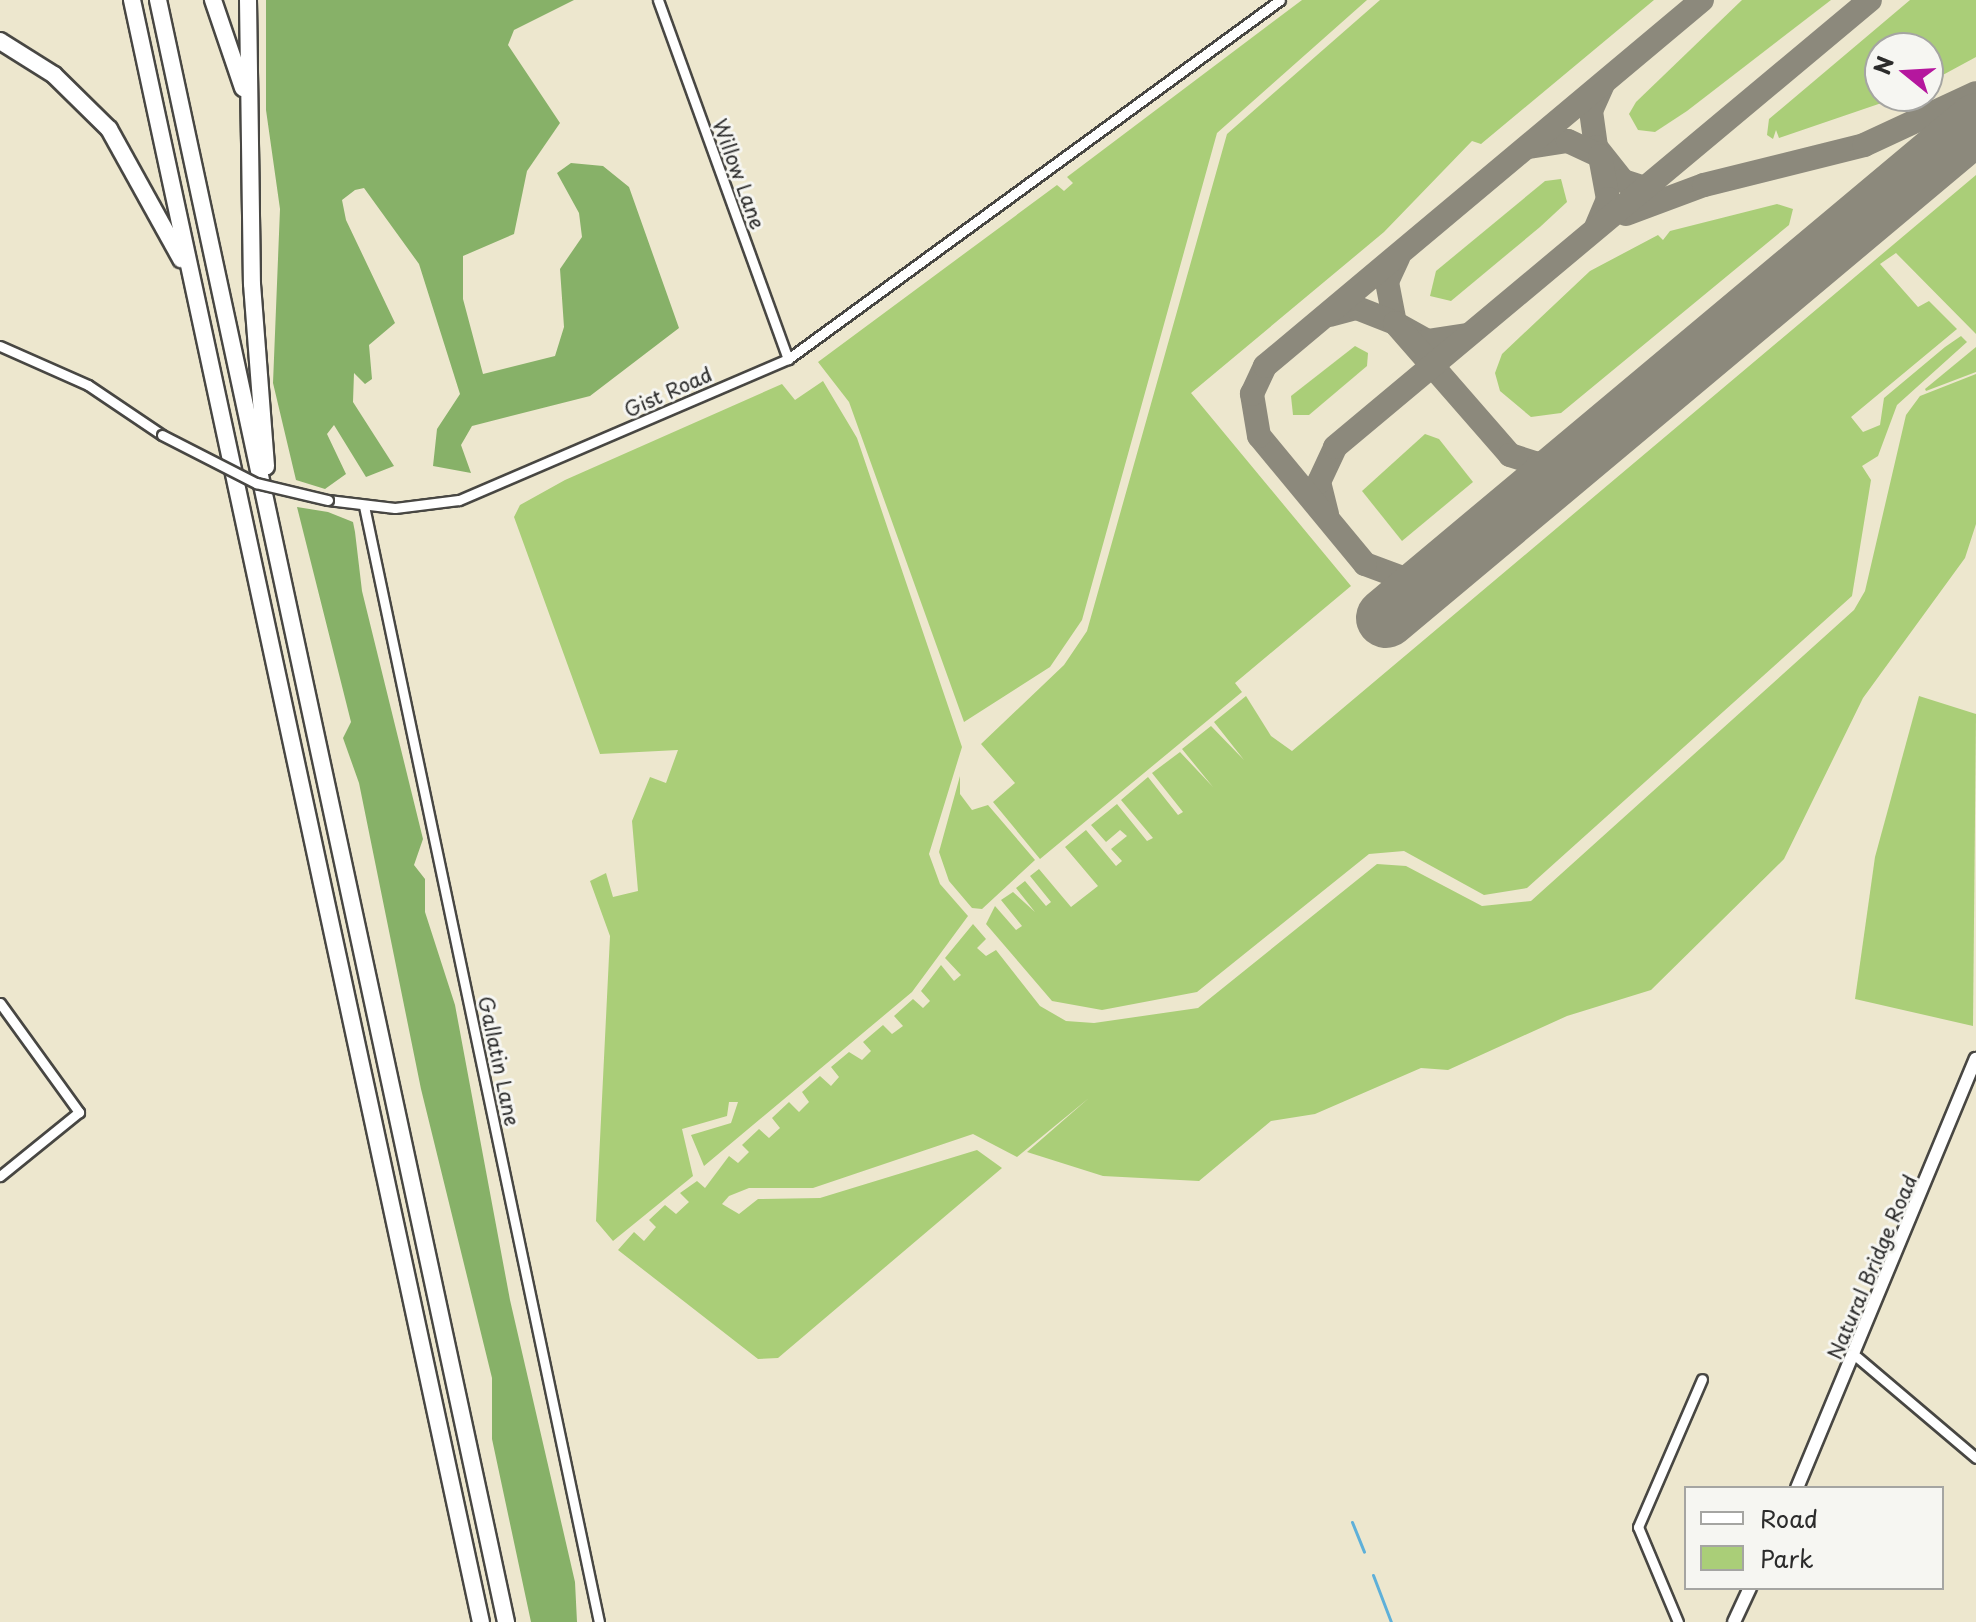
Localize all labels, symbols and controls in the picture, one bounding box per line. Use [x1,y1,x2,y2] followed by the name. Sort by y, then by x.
[1864,32,1944,112] north arrow
[1864,52,1901,78] text: N
[708,115,770,233] street label: Willow Lane
[620,362,716,422] street label: Gist Road
[473,994,525,1128] street label: Gallatin Lane
[1822,1171,1922,1363] street label: Natural Bridge Road
[1684,1486,1944,1590] legend
[1760,1500,1818,1536] text: Road
[1760,1540,1814,1576] text: Park

